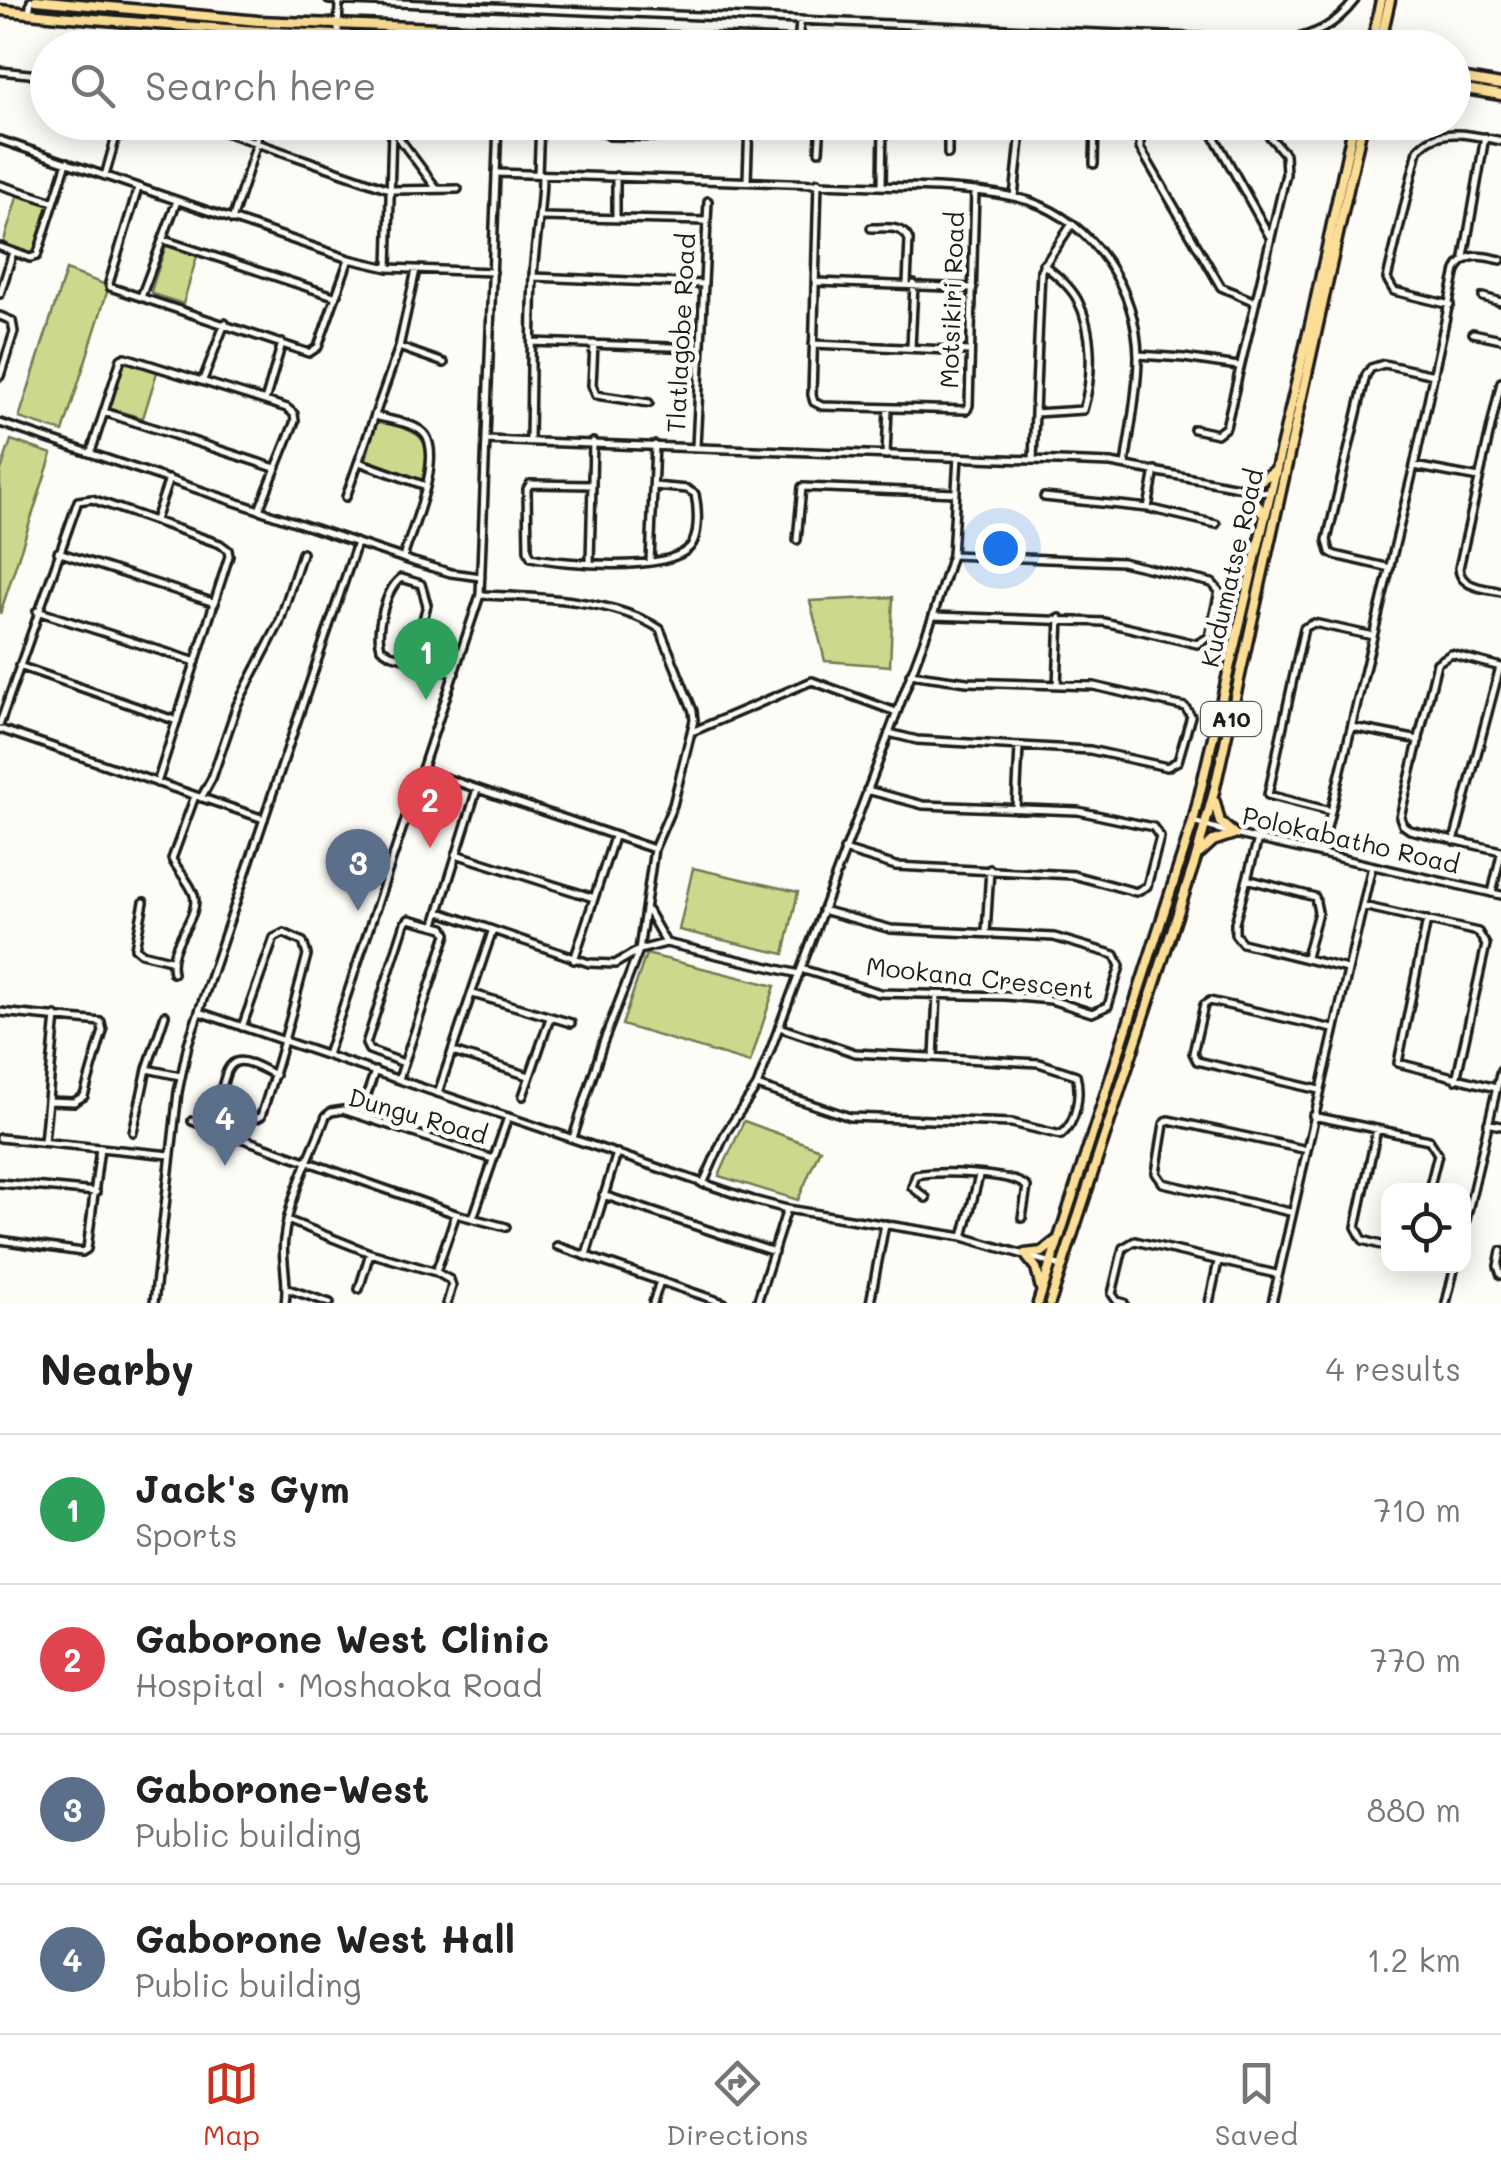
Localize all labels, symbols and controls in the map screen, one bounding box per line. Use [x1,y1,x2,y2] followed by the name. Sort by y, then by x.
[30,30,1471,140] search box
[65,58,120,113] icon: search
[145,60,376,110] text: Search here
[932,211,970,389] street label: Motsikiri Road
[659,232,701,433] street label: Tlatlagobe Road
[1193,465,1269,670] street label: Kudumatse Road
[975,523,1026,574] your location
[394,618,458,700] pin: 1
[1201,702,1261,736] road number: A10
[398,766,462,848] pin: 2
[1240,798,1463,880] street label: Polokabatho Road
[326,828,390,911] pin: 3
[865,949,1096,1005] street label: Mookana Crescent
[345,1080,491,1150] street label: Dungu Road
[192,1084,258,1166] pin: 4
[1381,1183,1471,1273] map controls
[1381,1183,1471,1273] button: locate
[40,1341,194,1396] text: Nearby
[1325,1347,1461,1389] text: 4 results
[135,1463,350,1513] text: Jack's Gym
[65,1488,80,1530] text: 1
[1373,1488,1461,1530] text: 710 m
[135,1513,237,1555] text: Sports
[135,1613,549,1663] text: Gaborone West Clinic
[64,1638,81,1680] text: 2
[1370,1638,1461,1680] text: 770 m
[135,1663,542,1705] text: Hospital · Moshaoka Road
[135,1763,429,1813] text: Gaborone-West
[63,1788,82,1830] text: 3
[1367,1788,1461,1830] text: 880 m
[135,1813,361,1855] text: Public building
[135,1913,515,1963] text: Gaborone West Hall
[62,1938,83,1980] text: 4
[1367,1938,1461,1980] text: 1.2 km
[135,1963,361,2005] text: Public building
[203,2056,260,2152] tab: Map
[666,2056,809,2152] tab: Directions
[1215,2056,1298,2152] tab: Saved

